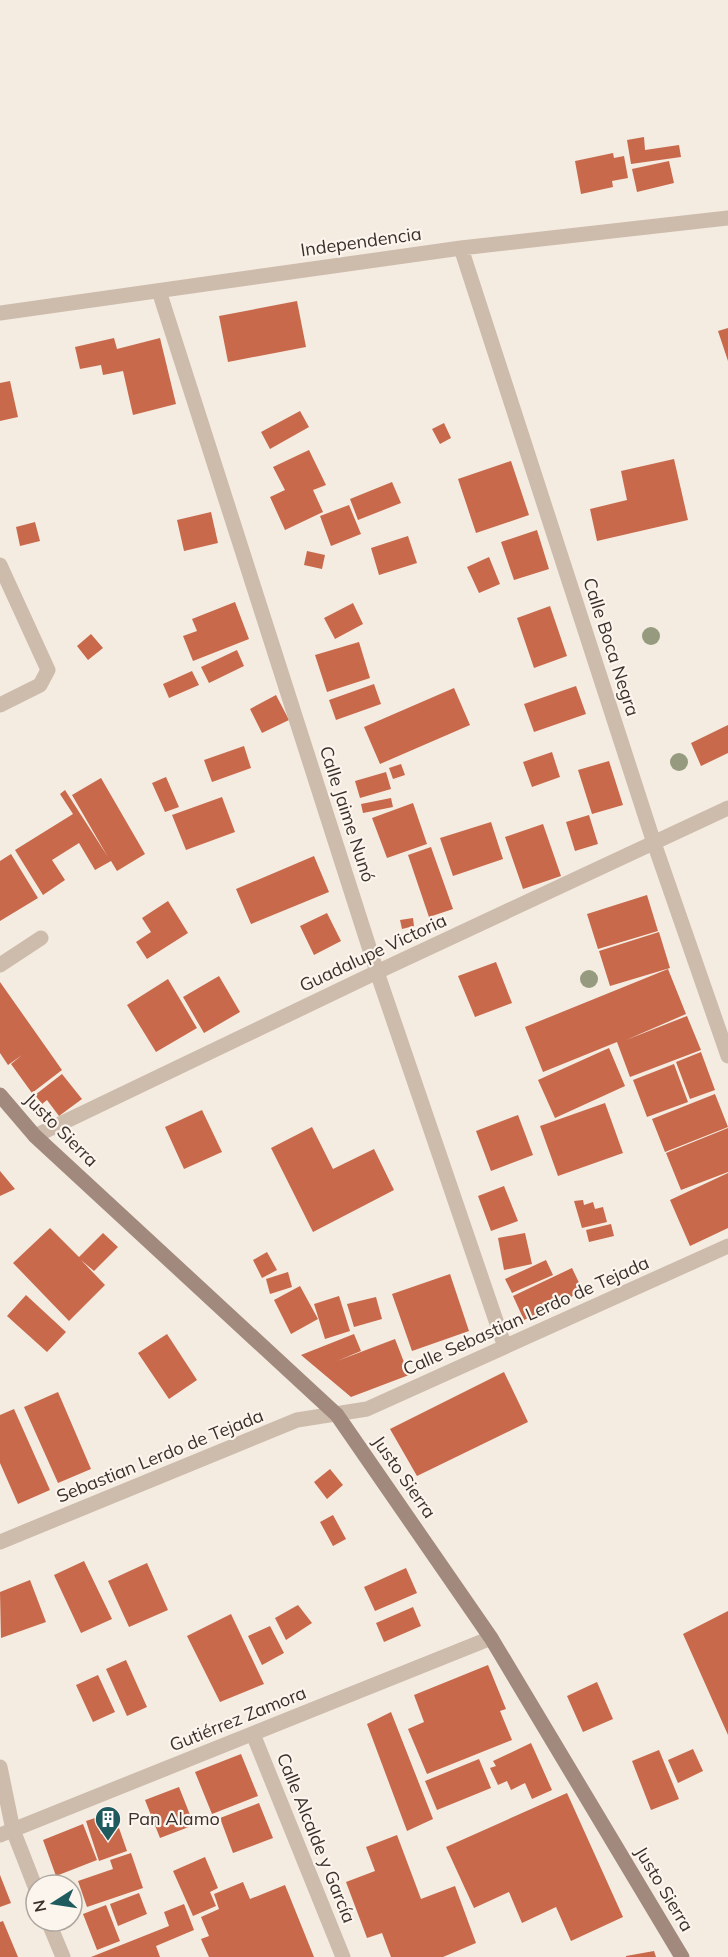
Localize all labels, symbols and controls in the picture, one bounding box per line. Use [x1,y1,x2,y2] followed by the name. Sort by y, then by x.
[299,222,423,261] street label: Independencia
[578,575,645,719] street label: Calle Boca Negra
[315,743,380,885] street label: Calle Jaime Nunó
[296,908,450,997] street label: Guadalupe Victoria
[19,1088,103,1172] street label: Justo Sierra
[399,1251,652,1380] street label: Calle Sebastian Lerdo de Tejada
[53,1403,267,1508] street label: Sebastian Lerdo de Tejada
[368,1431,441,1522] street label: Justo Sierra
[166,1681,310,1756] street label: Gutiérrez Zamora
[272,1749,361,1926] street label: Calle Alcalde y García
[93,1804,123,1842] building icon: Pan Alamo
[128,1807,220,1830] place label: Pan Alamo
[630,1842,699,1936] street label: Justo Sierra
[24,1873,84,1933] north arrow
[28,1898,50,1914] text: N

